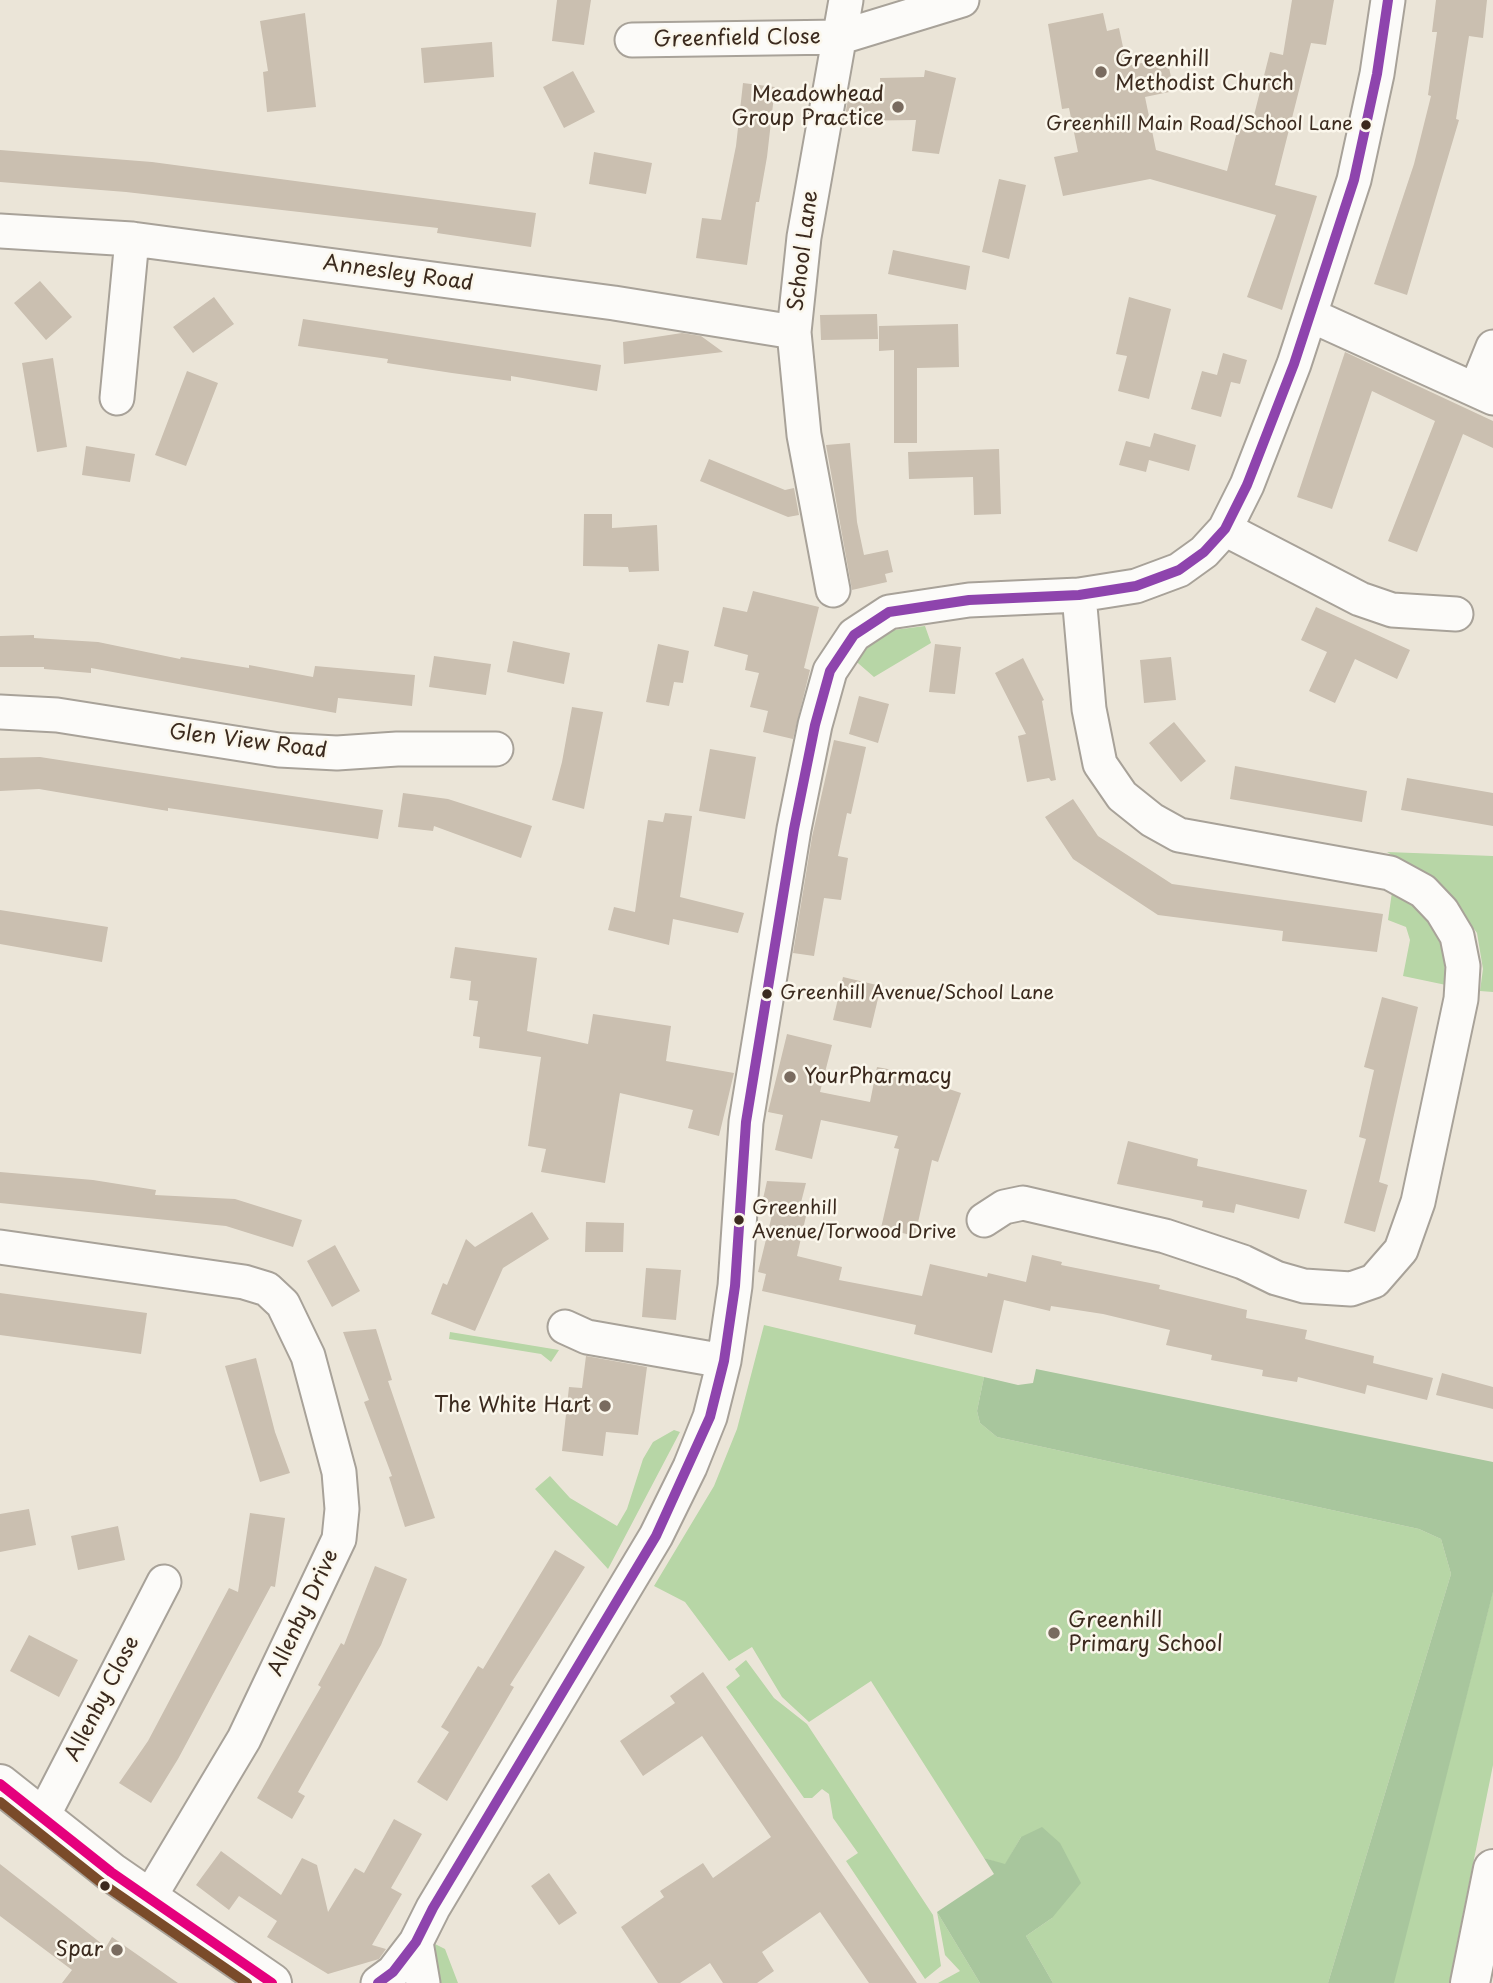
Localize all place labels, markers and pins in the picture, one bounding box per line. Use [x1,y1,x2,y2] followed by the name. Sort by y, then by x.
[1115,47,1294,97] place label: Greenhill Methodist Church
[1093,64,1109,80] marker: Greenhill Methodist Church
[731,82,884,132] place label: Meadowhead Group Practice
[890,99,906,115] marker: Meadowhead Group Practice
[1046,114,1353,136] place label: Greenhill Main Road/School Lane
[1359,118,1373,132] marker: Greenhill Main Road/School Lane
[780,983,1054,1005] place label: Greenhill Avenue/School Lane
[760,987,774,1001] marker: Greenhill Avenue/School Lane
[804,1064,952,1090] place label: YourPharmacy
[782,1069,798,1085] marker: YourPharmacy
[752,1198,956,1242] place label: Greenhill Avenue/Torwood Drive
[732,1213,746,1227] marker: Greenhill Avenue/Torwood Drive
[434,1393,591,1419] place label: The White Hart
[597,1398,613,1414] marker: The White Hart
[1068,1608,1223,1658] place label: Greenhill Primary School
[1046,1625,1062,1641] marker: Greenhill Primary School
[98,1879,112,1893] unlabelled marker
[56,1937,103,1963] place label: Spar
[109,1942,125,1958] marker: Spar

